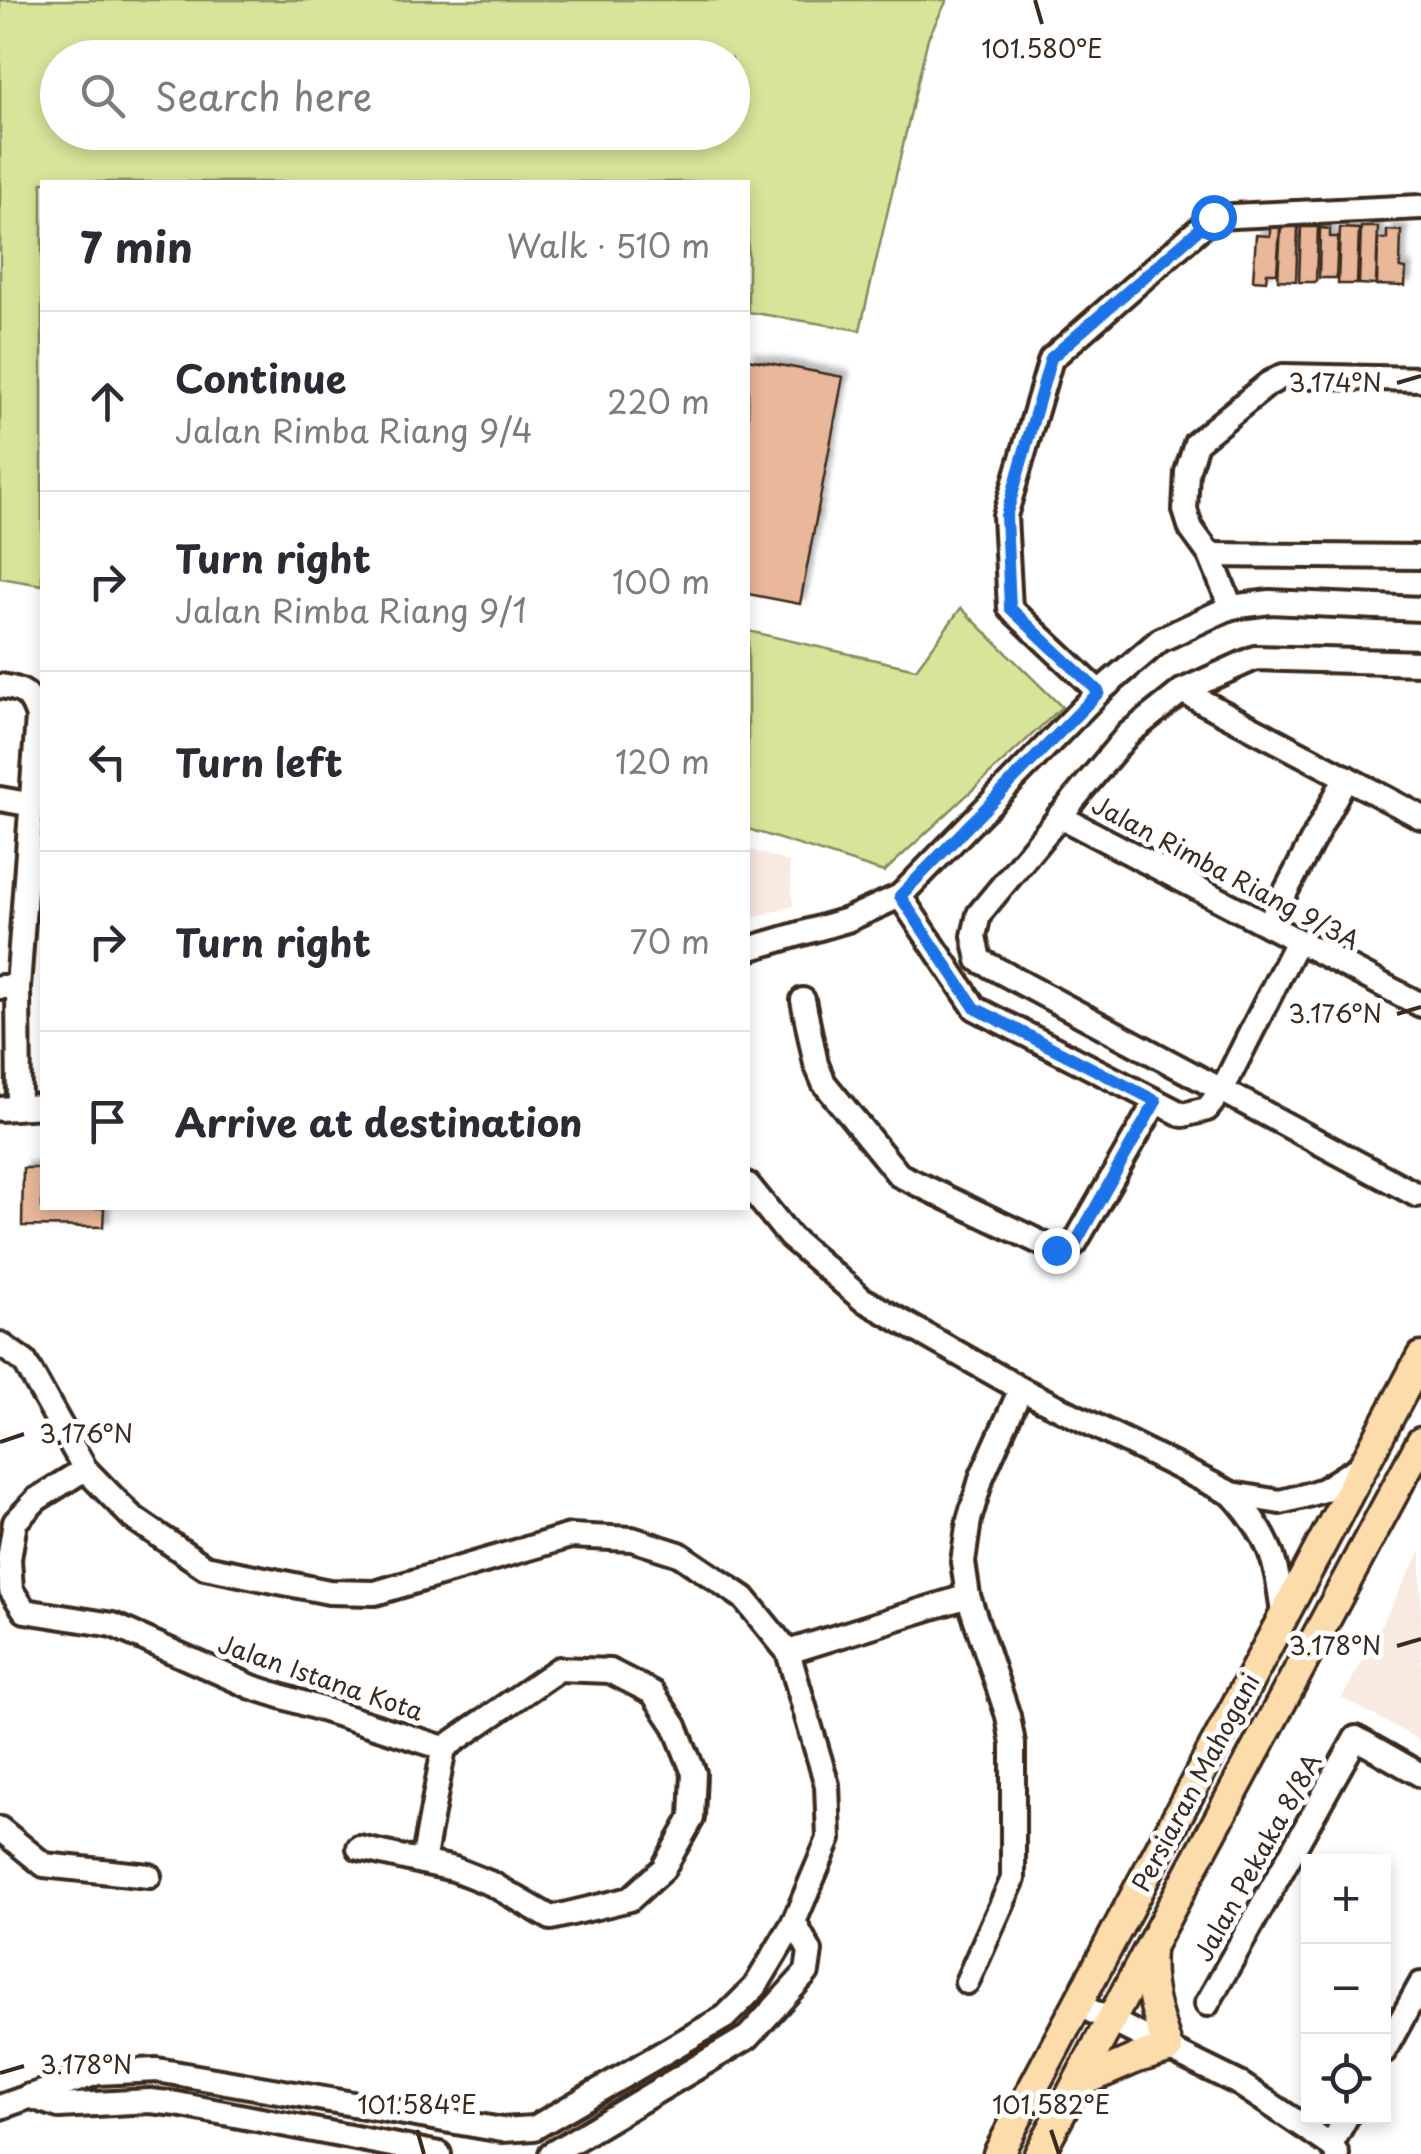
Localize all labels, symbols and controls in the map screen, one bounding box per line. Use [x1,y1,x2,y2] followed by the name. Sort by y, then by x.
[981,29,1103,67] text: 101.580°E
[40,40,750,150] search box
[155,67,372,124] text: Search here
[75,68,130,123] icon: search
[1191,195,1237,241] route start
[80,214,193,277] text: 7 min
[507,221,710,269] text: Walk · 510 m
[175,349,346,406] text: Continue
[1288,363,1382,401] text: 3.174°N
[80,374,135,429] icon: ahead
[607,377,710,425] text: 220 m
[175,406,533,454] text: Jalan Rimba Riang 9/4
[175,529,371,586] text: Turn right
[80,554,135,609] icon: right
[612,557,710,605] text: 100 m
[175,586,527,634] text: Jalan Rimba Riang 9/1
[175,733,343,790] text: Turn left
[80,734,135,789] icon: left
[615,737,710,785] text: 120 m
[1085,785,1367,959] street label: Jalan Rimba Riang 9/3A
[175,913,371,970] text: Turn right
[80,914,135,969] icon: right
[630,917,710,965] text: 70 m
[1288,994,1382,1032] text: 3.176°N
[175,1093,583,1150] text: Arrive at destination
[80,1094,135,1149] icon: arrive
[1034,1228,1080,1274] route end
[39,1414,133,1452] text: 3.176°N
[213,1624,429,1730] street label: Jalan Istana Kota
[1289,1626,1381,1664] text: 3.178°N
[1121,1666,1269,1898] street label: Persiaran Mahogani
[1184,1746,1330,1968] street label: Jalan Pekaka 8/8A
[1301,1854,1391,2124] map controls
[1301,1854,1391,1944] button: +
[1301,1944,1391,2034] button: −
[1301,2034,1391,2124] button: locate
[40,2045,132,2083] text: 3.178°N
[357,2085,477,2123] text: 101.584°E
[992,2085,1110,2123] text: 101.582°E

